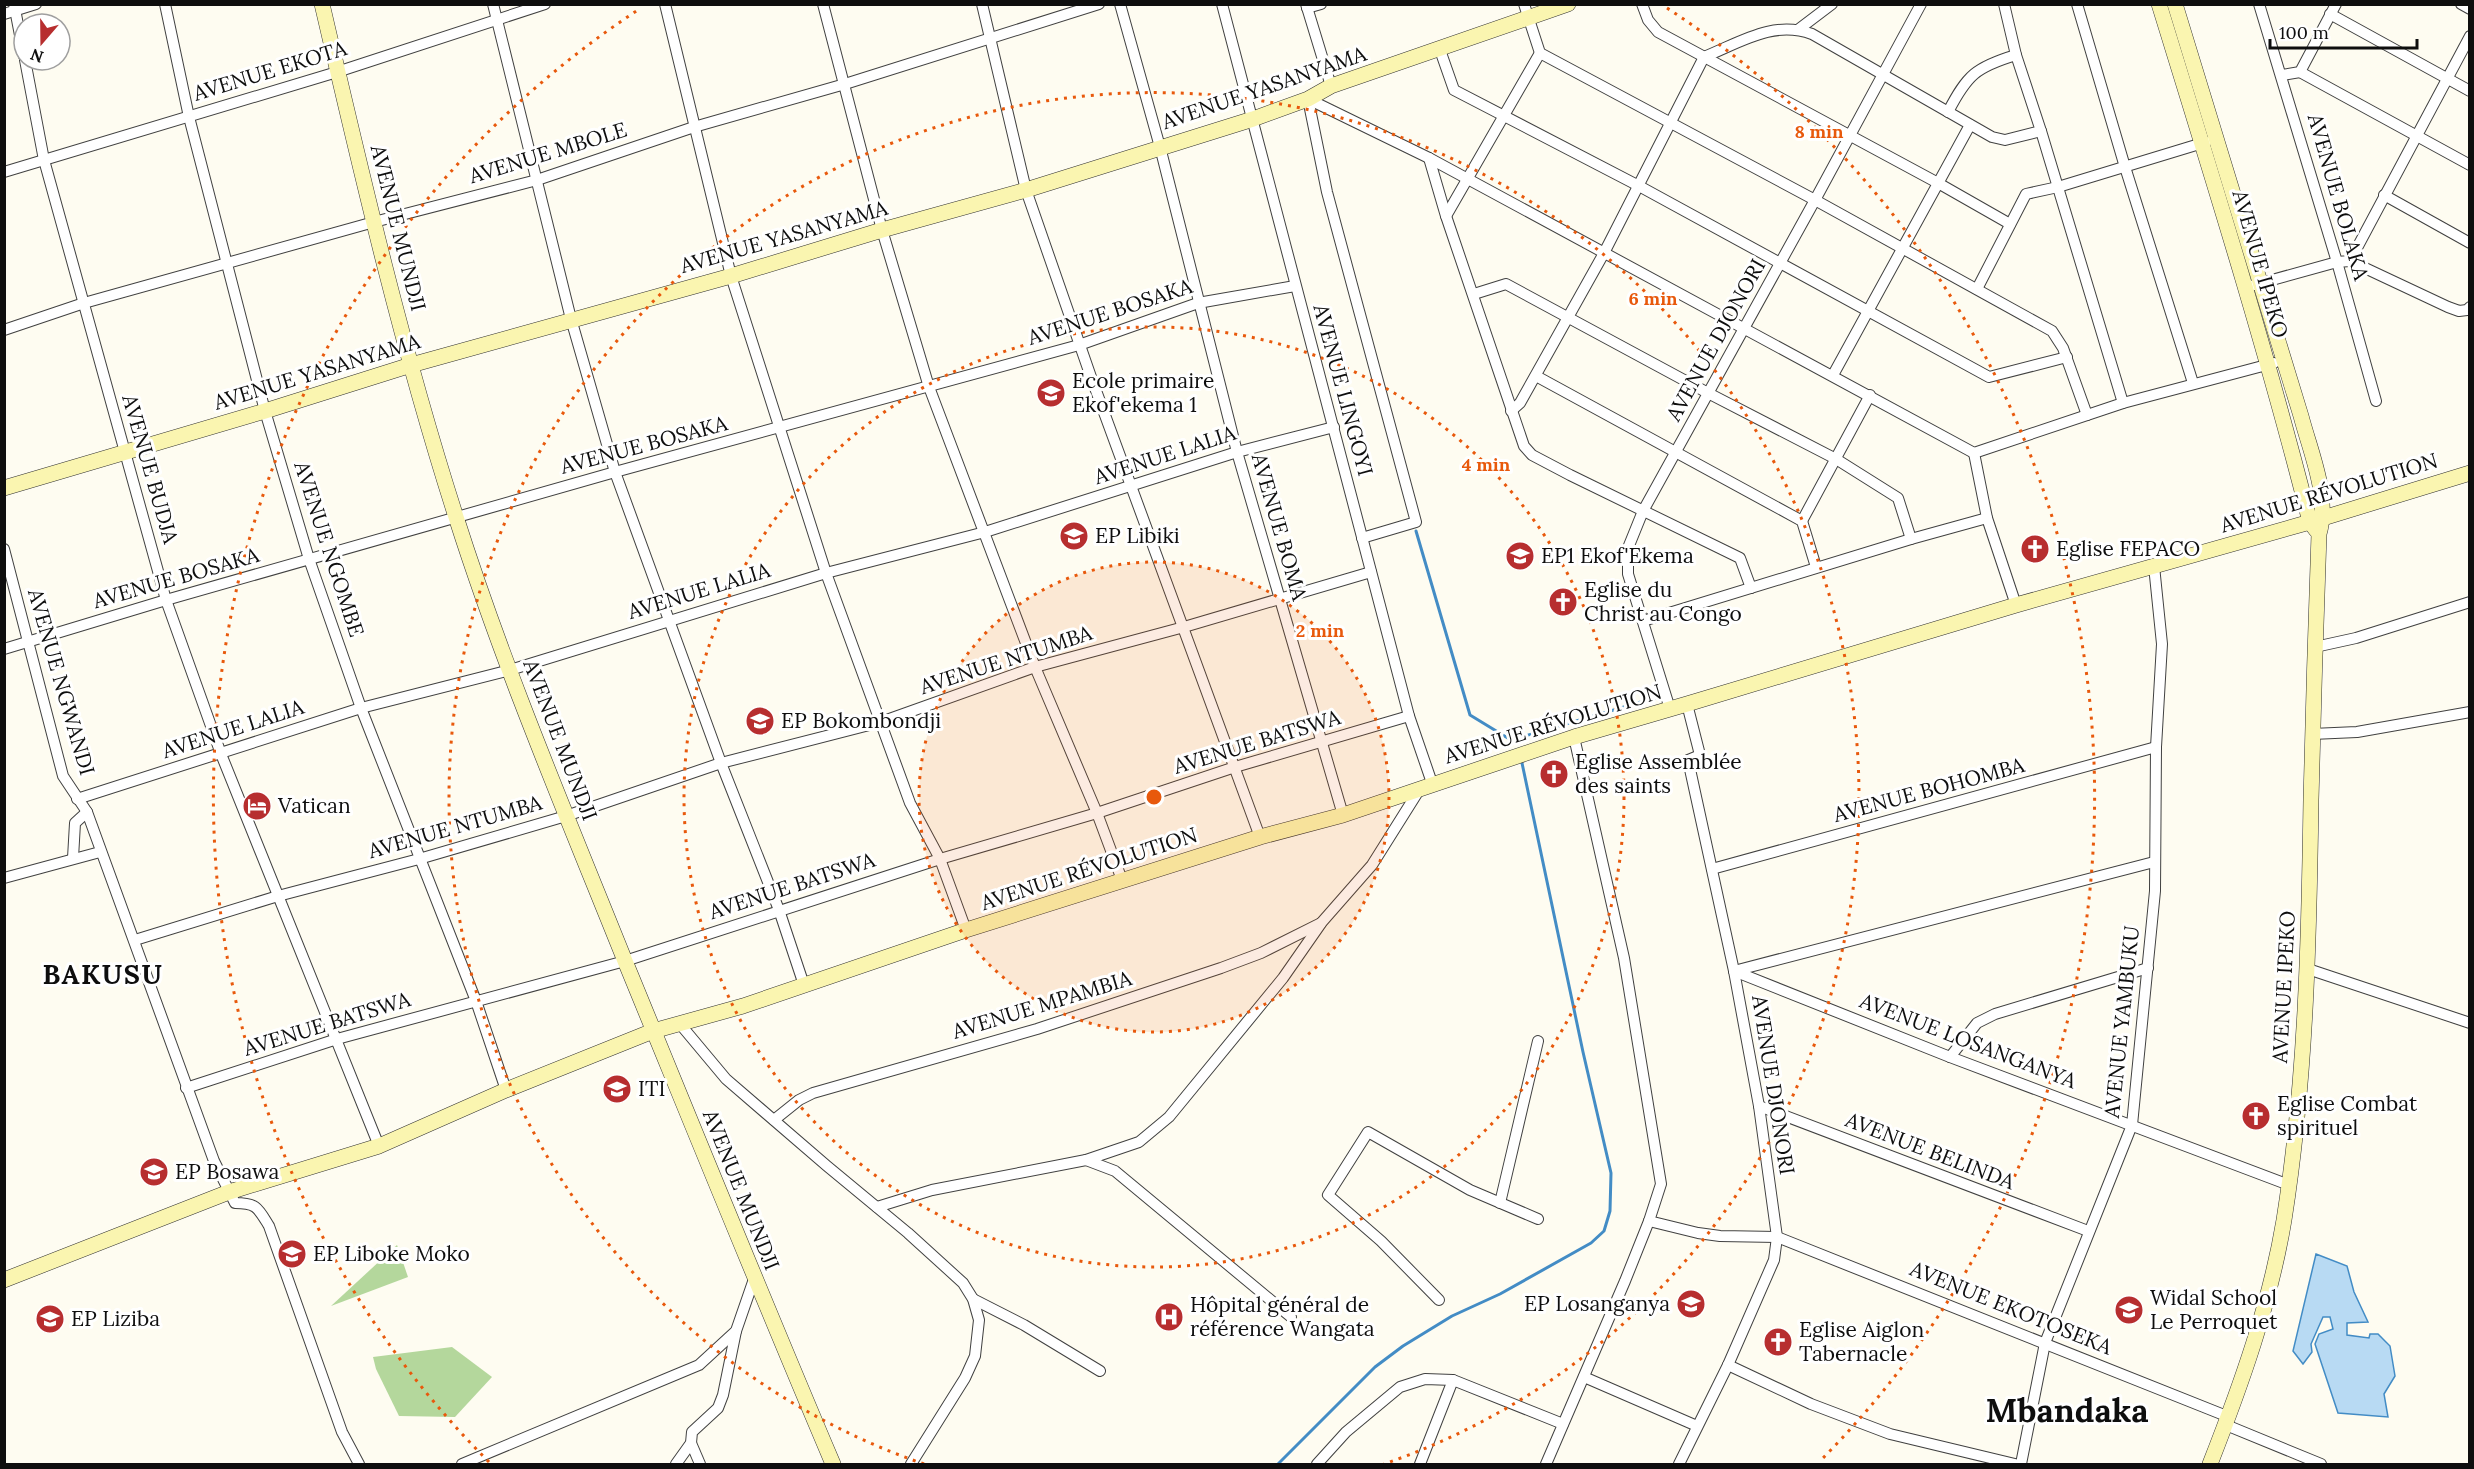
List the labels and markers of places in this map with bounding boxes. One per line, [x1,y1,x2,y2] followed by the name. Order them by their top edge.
[1072,367,1214,418] place label: Ecole primaire Ekof'ekema 1
[1035,377,1067,409] school or university icon: Ecole primaire Ekof'ekema 1
[1058,520,1090,552] school or university icon: EP Libiki
[1095,522,1180,549] place label: EP Libiki
[2019,533,2051,565] church icon: Eglise FEPACO
[2056,535,2200,562] place label: Eglise FEPACO
[1504,540,1536,572] school or university icon: EP1 Ekof'Ekema
[1541,542,1694,569] place label: EP1 Ekof'Ekema
[1584,576,1742,627] place label: Eglise du Christ au Congo
[1547,586,1579,618] church icon: Eglise du Christ au Congo
[744,705,776,737] school or university icon: EP Bokombondji
[781,707,941,734] place label: EP Bokombondji
[1575,748,1742,799] place label: Eglise Assemblée des saints
[1538,758,1570,790] church icon: Eglise Assemblée des saints
[1144,787,1164,807] centre of rings
[241,790,273,822] hotel icon: Vatican
[277,792,351,819] place label: Vatican
[601,1073,633,1105] school or university icon: ITI
[638,1075,666,1102] place label: ITI
[2277,1090,2418,1141] place label: Eglise Combat spirituel
[2240,1100,2272,1132] church icon: Eglise Combat spirituel
[138,1156,170,1188] school or university icon: EP Bosawa
[175,1158,280,1185] place label: EP Bosawa
[276,1238,308,1270] school or university icon: EP Liboke Moko
[313,1240,470,1267] place label: EP Liboke Moko
[2150,1284,2278,1335] place label: Widal School Le Perroquet
[1675,1288,1707,1320] school or university icon: EP Losanganya
[1524,1290,1670,1317] place label: EP Losanganya
[1190,1291,1375,1342] place label: Hôpital général de référence Wangata
[2113,1294,2145,1326] school or university icon: Widal School Le Perroquet
[1153,1301,1185,1333] hospital icon: Hôpital général de référence Wangata
[34,1303,66,1335] school or university icon: EP Liziba
[71,1305,160,1332] place label: EP Liziba
[1799,1316,1924,1367] place label: Eglise Aiglon Tabernacle
[1762,1326,1794,1358] church icon: Eglise Aiglon Tabernacle

